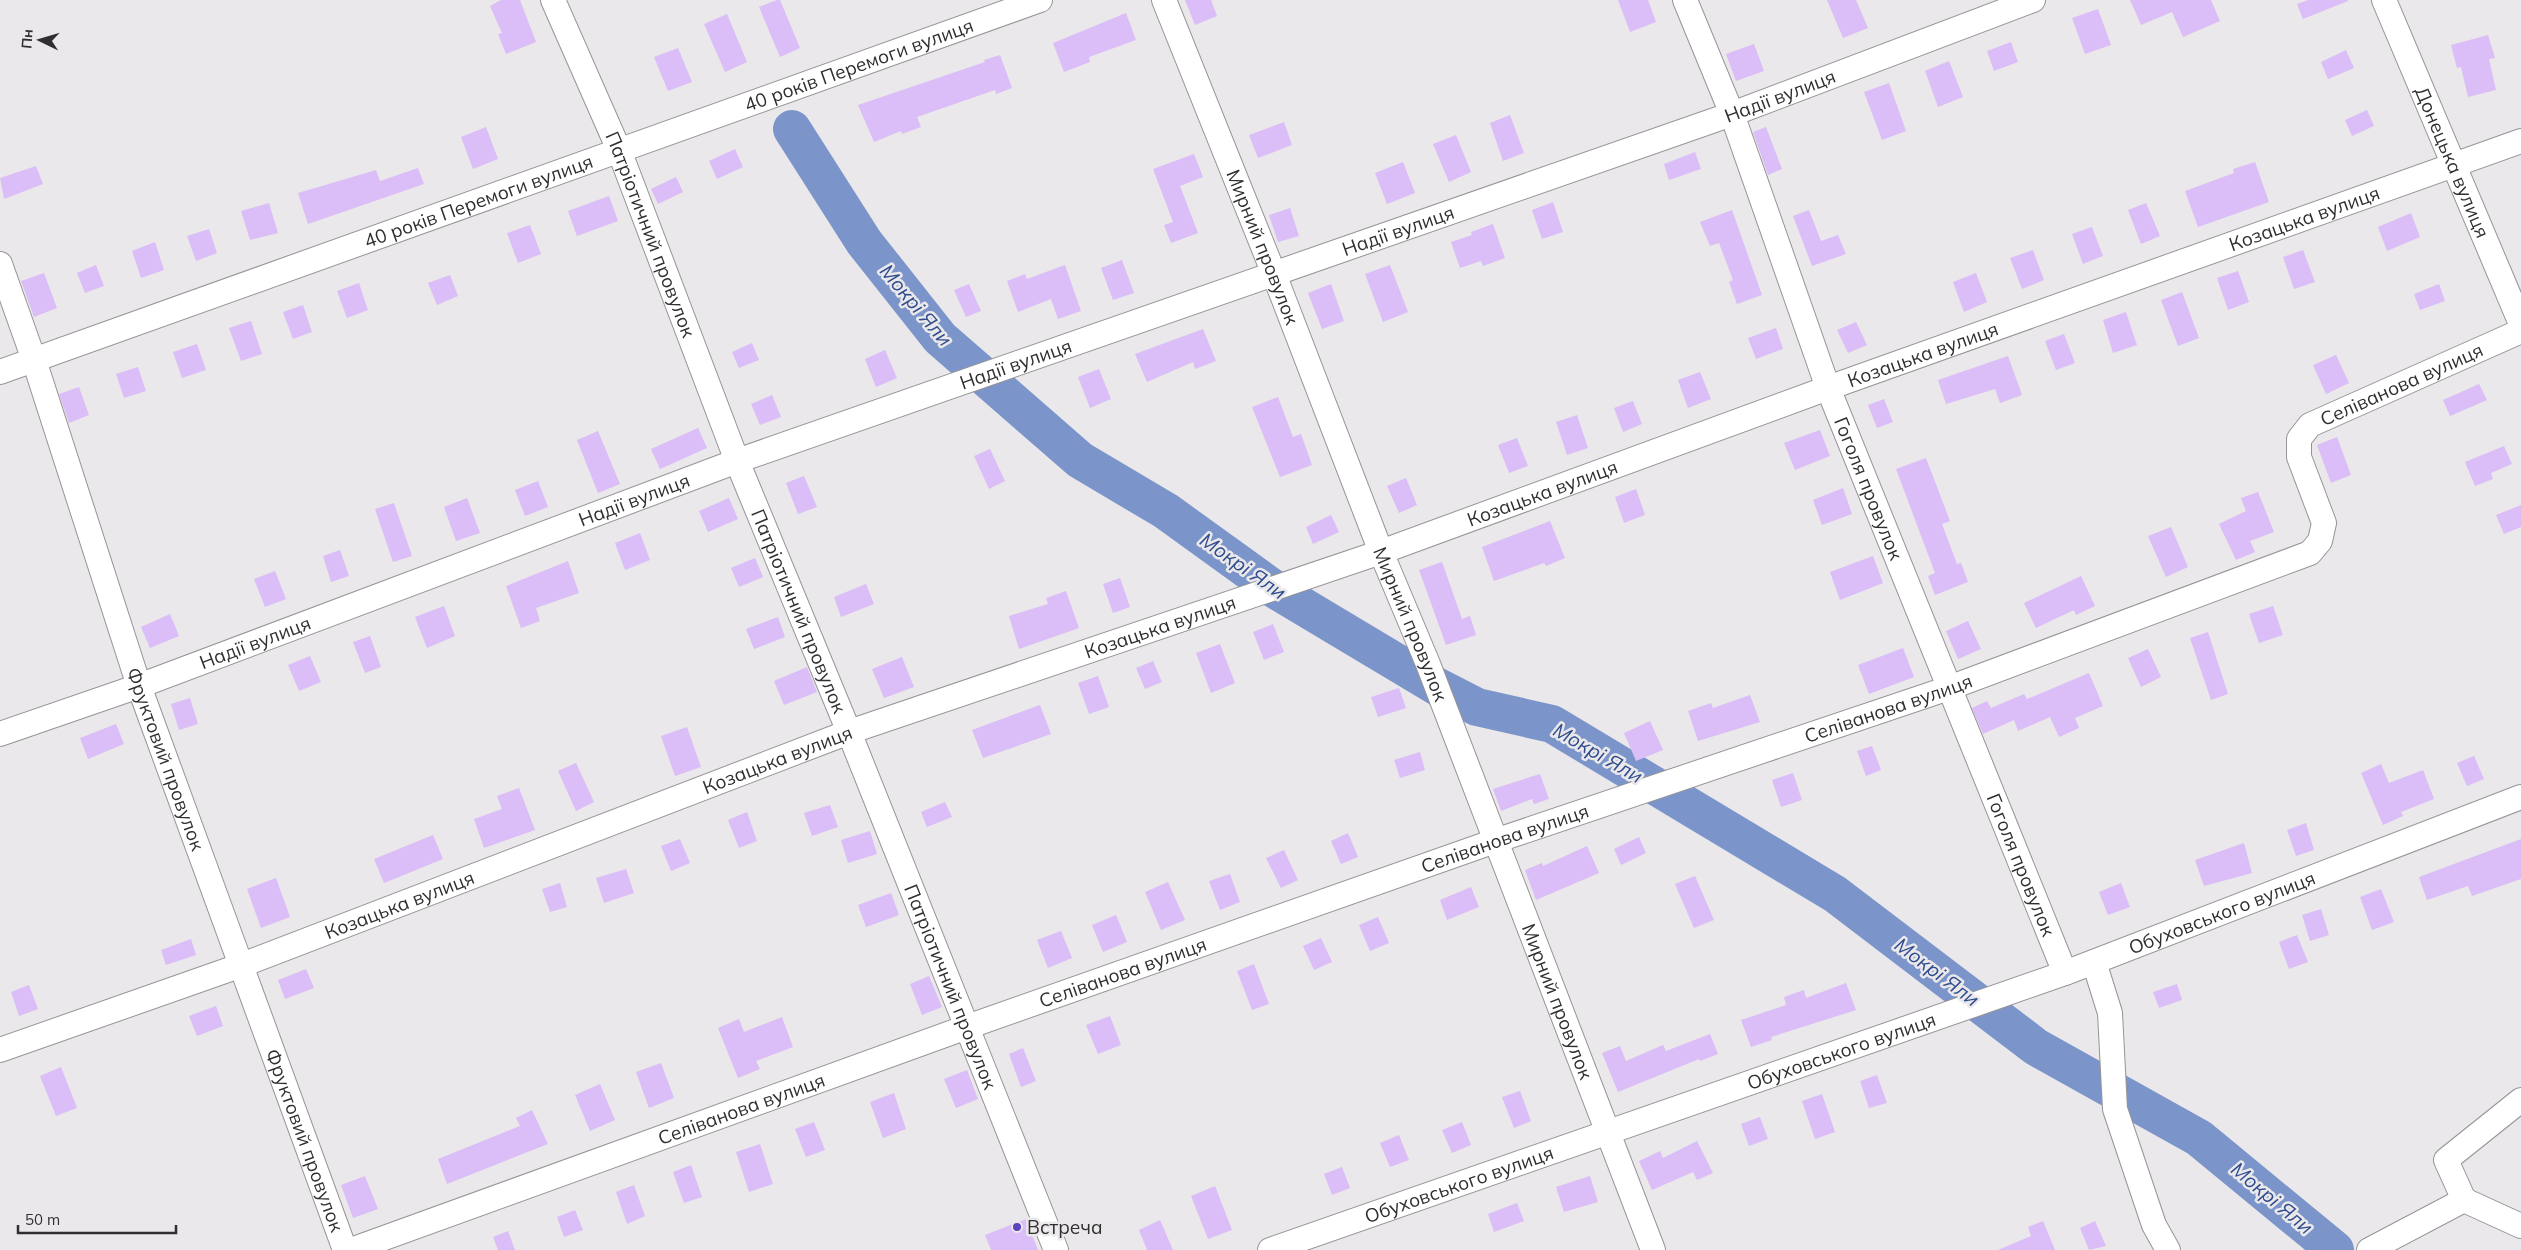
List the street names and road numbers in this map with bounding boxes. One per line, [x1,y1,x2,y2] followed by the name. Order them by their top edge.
[741,13,977,117] street label: 40 років Перемоги вулиця
[1721,64,1839,128] street label: Надії вулиця
[2410,83,2495,241] street label: Донецька вулиця
[600,128,701,341] street label: Патріотичний провулок
[361,149,596,253] street label: 40 років Перемоги вулиця
[1221,166,1305,329] street label: Мирний провулок
[2226,180,2383,256] street label: Козацька вулиця
[1339,200,1457,261] street label: Надії вулиця
[1844,316,2001,392] street label: Козацька вулиця
[956,333,1075,394] street label: Надії вулиця
[2316,338,2487,431] street label: Селіванова вулиця
[1829,414,1909,564] street label: Гоголя провулок
[1464,454,1621,531] street label: Козацька вулиця
[575,468,693,532] street label: Надії вулиця
[746,506,852,717] street label: Патріотичний провулок
[1368,543,1453,705] street label: Мирний провулок
[1081,590,1239,664] street label: Козацька вулиця
[196,611,314,674] street label: Надії вулиця
[122,664,210,854] street label: Фруктовий провулок
[1801,668,1976,748] street label: Селіванова вулиця
[699,720,856,799] street label: Козацька вулиця
[1981,790,2061,940] street label: Гоголя провулок
[1418,798,1592,878] street label: Селіванова вулиця
[321,865,478,944] street label: Козацька вулиця
[2125,866,2319,959] street label: Обуховського вулиця
[899,881,1003,1093] street label: Патріотичний провулок
[1517,920,1599,1083] street label: Мирний провулок
[1036,932,1209,1013] street label: Селіванова вулиця
[1744,1007,1939,1095] street label: Обуховського вулиця
[261,1046,350,1236] street label: Фруктовий провулок
[654,1068,828,1150] street label: Селіванова вулиця
[1361,1140,1556,1228] street label: Обуховського вулиця

